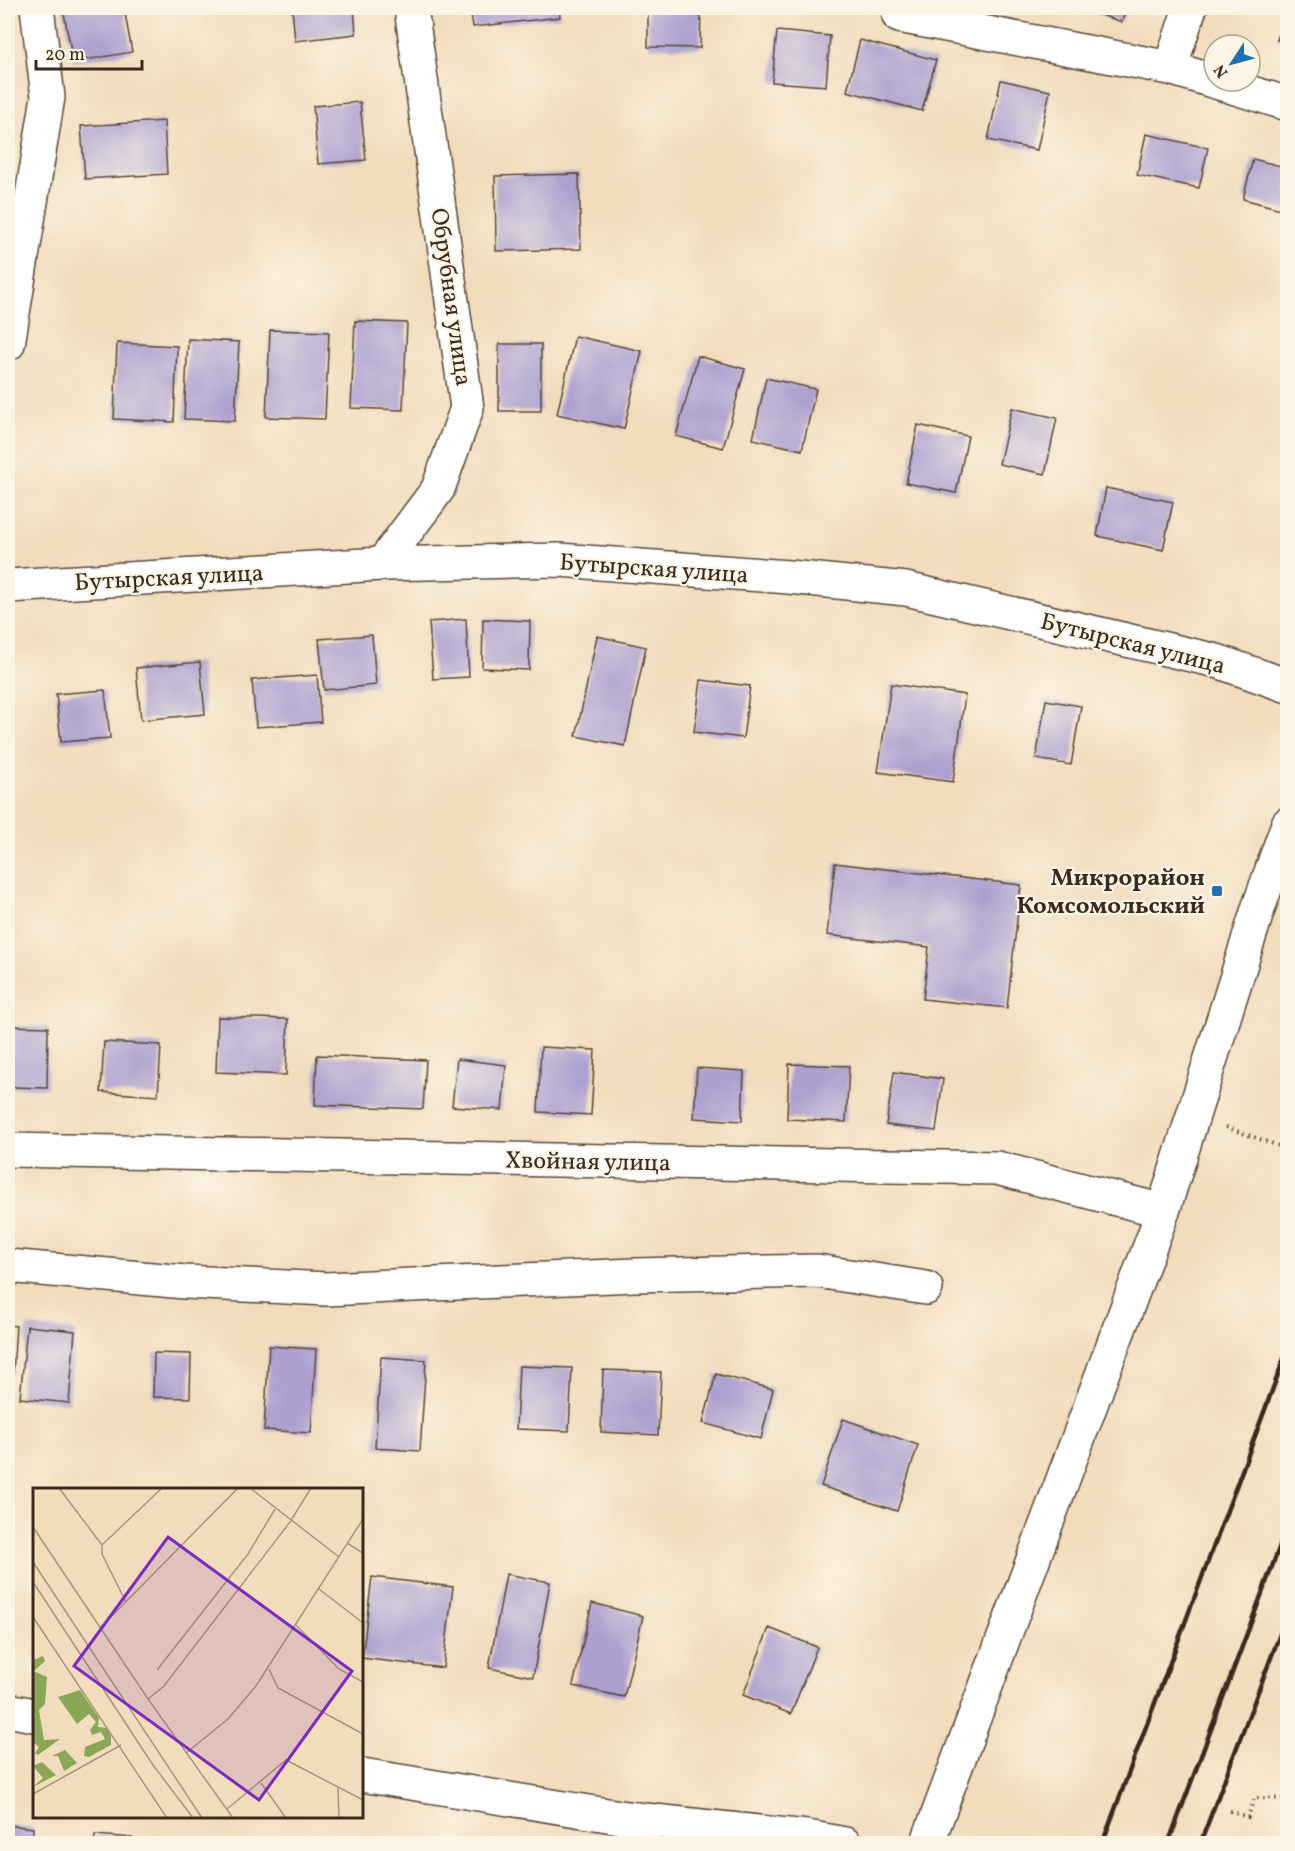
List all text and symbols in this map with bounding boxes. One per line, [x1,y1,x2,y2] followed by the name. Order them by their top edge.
[36,33,142,71] scale bar
[1202,33,1262,93] north arrow
[45,43,85,68] text: 20 m
[1209,59,1234,82] text: N
[421,206,479,388] street label: Обрубная улица
[558,546,750,594] street label: Бутырская улица
[74,557,265,601] street label: Бутырская улица
[1036,606,1229,684] street label: Бутырская улица
[1016,862,1205,924] place label: Микрорайон Комсомольский
[1210,884,1224,898] marker: Микрорайон Комсомольский
[505,1145,671,1181] street label: Хвойная улица
[33,1488,363,1818] inset map

